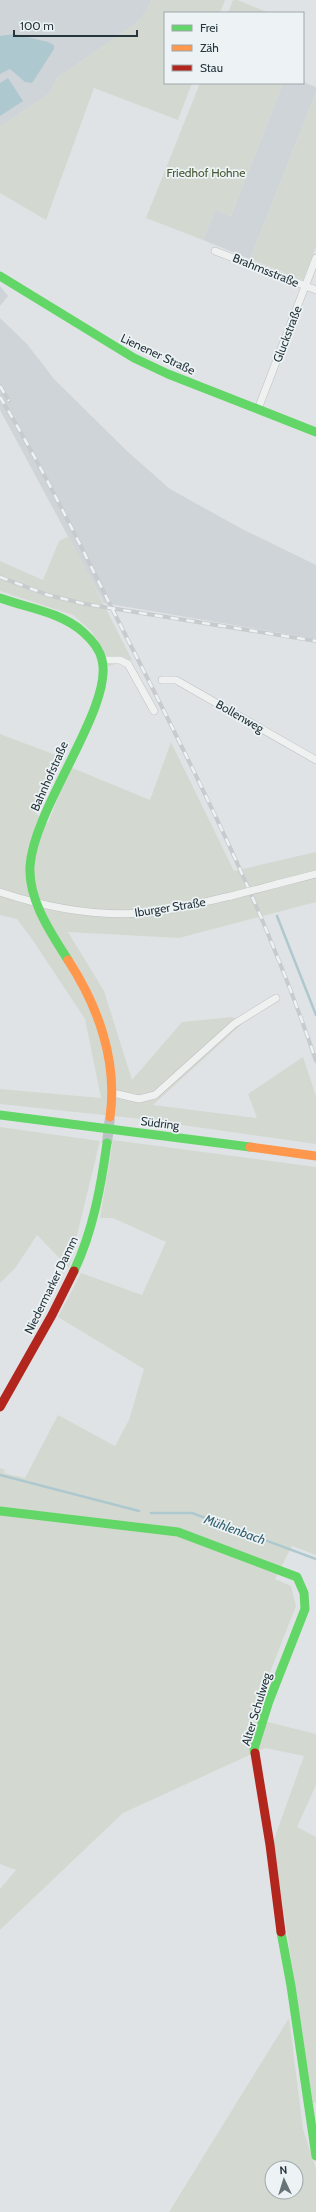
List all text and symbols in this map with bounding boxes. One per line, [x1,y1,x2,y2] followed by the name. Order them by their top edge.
[14,12,137,38] scale bar
[164,12,304,84] legend
[20,18,54,33] text: 100 m
[200,20,218,35] text: Frei
[200,40,219,55] text: Zäh
[200,60,223,75] text: Stau
[167,165,245,180] park label: Friedhof Hohne
[231,250,301,290] street label: Brahmsstraße
[269,304,305,364] street label: Gluckstraße
[118,330,198,378] street label: Lienener Straße
[213,696,268,736] street label: Bollenweg
[27,739,71,813] street label: Bahnhofstraße
[133,894,207,920] street label: Iburger Straße
[140,1113,181,1133] street label: Südring
[21,1234,81,1336] street label: Niedermarker Damm
[201,1510,268,1547] water label: Mühlenbach
[238,1670,275,1747] street label: Alter Schulweg
[264,2160,304,2200] north arrow
[279,2163,288,2177] text: N

